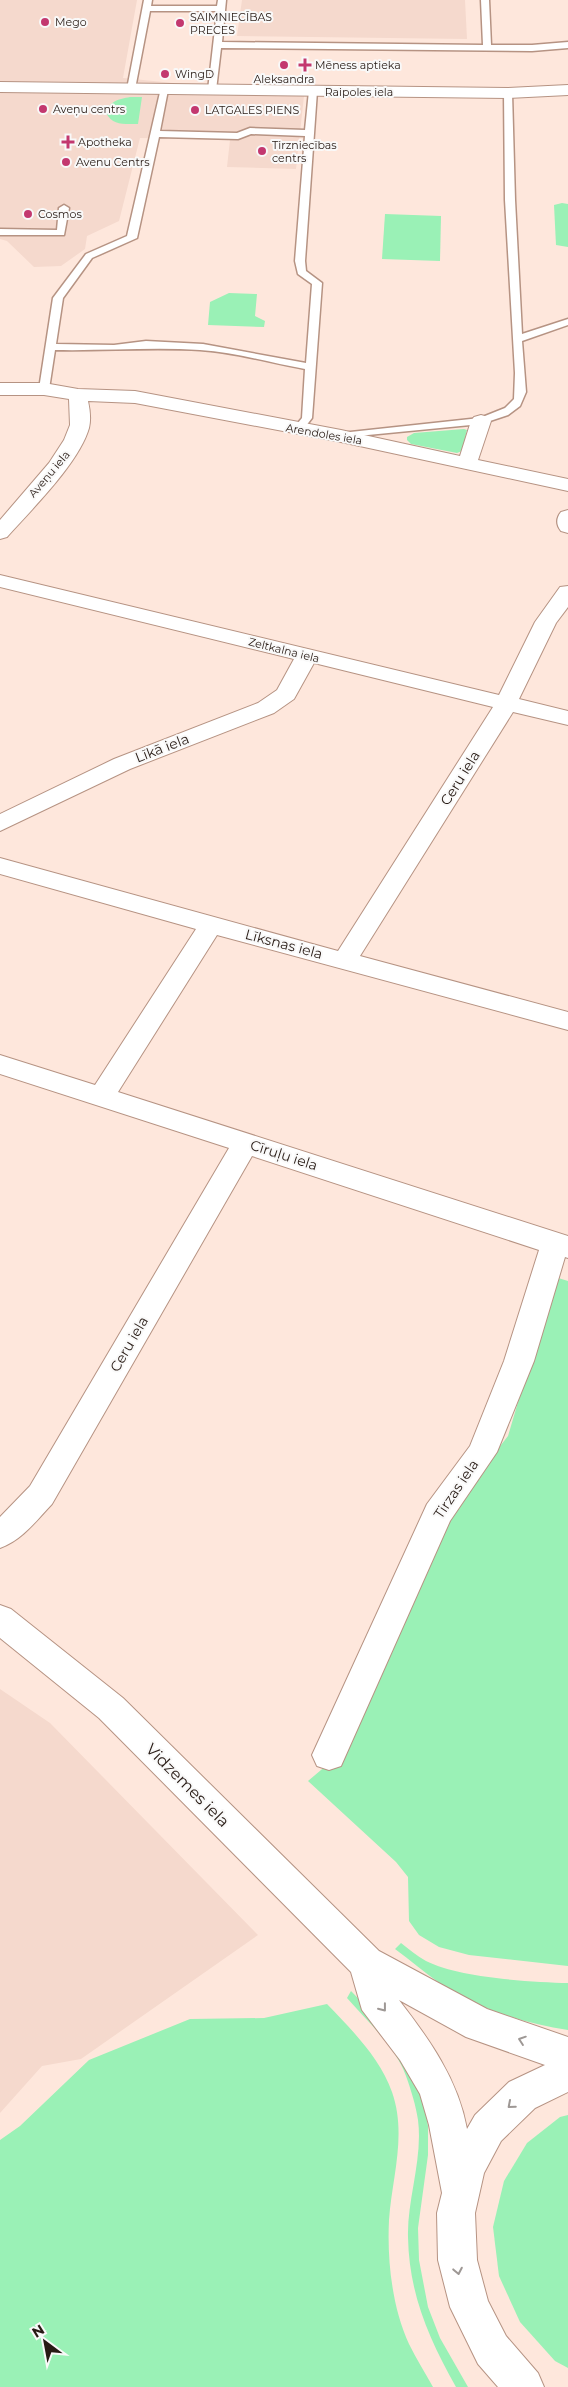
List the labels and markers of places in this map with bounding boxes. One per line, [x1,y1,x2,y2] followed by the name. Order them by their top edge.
[190,10,272,37] place label: SAIMNIECĪBAS PRECES
[55,15,87,29] place label: Mego
[39,16,51,28] marker: Mego
[174,17,186,29] marker: SAIMNIECĪBAS PRECES
[315,58,401,72] place label: Mēness aptieka
[278,59,290,71] marker: Aleksandra
[299,59,311,71] marker: Mēness aptieka
[175,67,214,81] place label: WingD
[159,68,171,80] marker: WingD
[253,72,315,86] place label: Aleksandra
[53,102,126,116] place label: Aveņu centrs
[37,103,49,115] marker: Aveņu centrs
[205,103,299,117] place label: LATGALES PIENS
[189,104,201,116] marker: LATGALES PIENS
[78,135,132,149] place label: Apotheka
[62,136,74,148] marker: Apotheka
[272,138,337,165] place label: Tirzniecības centrs
[256,145,268,157] marker: Tirzniecības centrs
[76,155,150,169] place label: Avenu Centrs
[60,156,72,168] marker: Avenu Centrs
[38,207,82,221] place label: Cosmos
[22,208,34,220] marker: Cosmos

